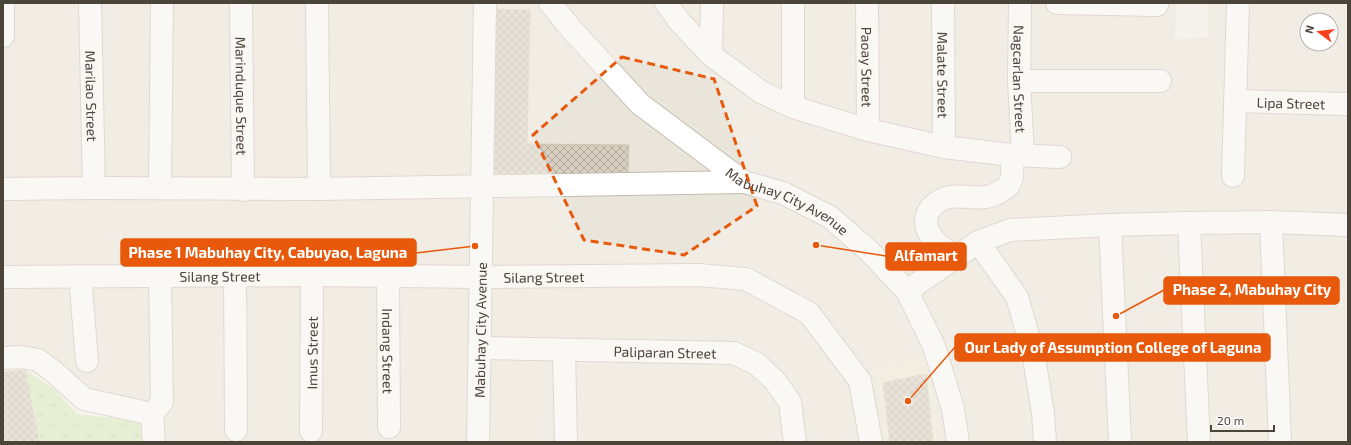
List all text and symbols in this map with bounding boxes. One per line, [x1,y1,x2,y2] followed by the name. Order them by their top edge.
[1299,12,1339,52] north arrow
[1302,24,1316,35] text: N
[1010,25,1030,133] street label: Nagcarlan Street
[859,27,876,107] street label: Paoay Street
[935,32,952,118] street label: Malate Street
[233,36,251,155] street label: Marinduque Street
[83,50,101,142] street label: Marilao Street
[1256,93,1325,112] street label: Lipa Street
[723,163,852,238] street label: Mabuhay City Avenue
[121,239,416,266] callout: Phase 1 Mabuhay City, Cabuyao, Laguna
[129,243,407,262] text: Phase 1 Mabuhay City, Cabuyao, Laguna
[886,243,966,270] callout: Alfamart
[894,246,958,264] text: Alfamart
[470,262,489,398] street label: Mabuhay City Avenue
[179,267,261,284] street label: Silang Street
[503,268,585,285] street label: Silang Street
[1164,277,1339,304] callout: Phase 2, Mabuhay City
[1173,280,1332,299] text: Phase 2, Mabuhay City
[380,308,397,394] street label: Indang Street
[303,316,320,390] street label: Imus Street
[955,334,1270,361] callout: Our Lady of Assumption College of Laguna
[964,338,1262,357] text: Our Lady of Assumption College of Laguna
[613,342,717,361] street label: Paliparan Street
[1211,407,1274,433] scale bar
[1217,413,1244,427] text: 20 m

